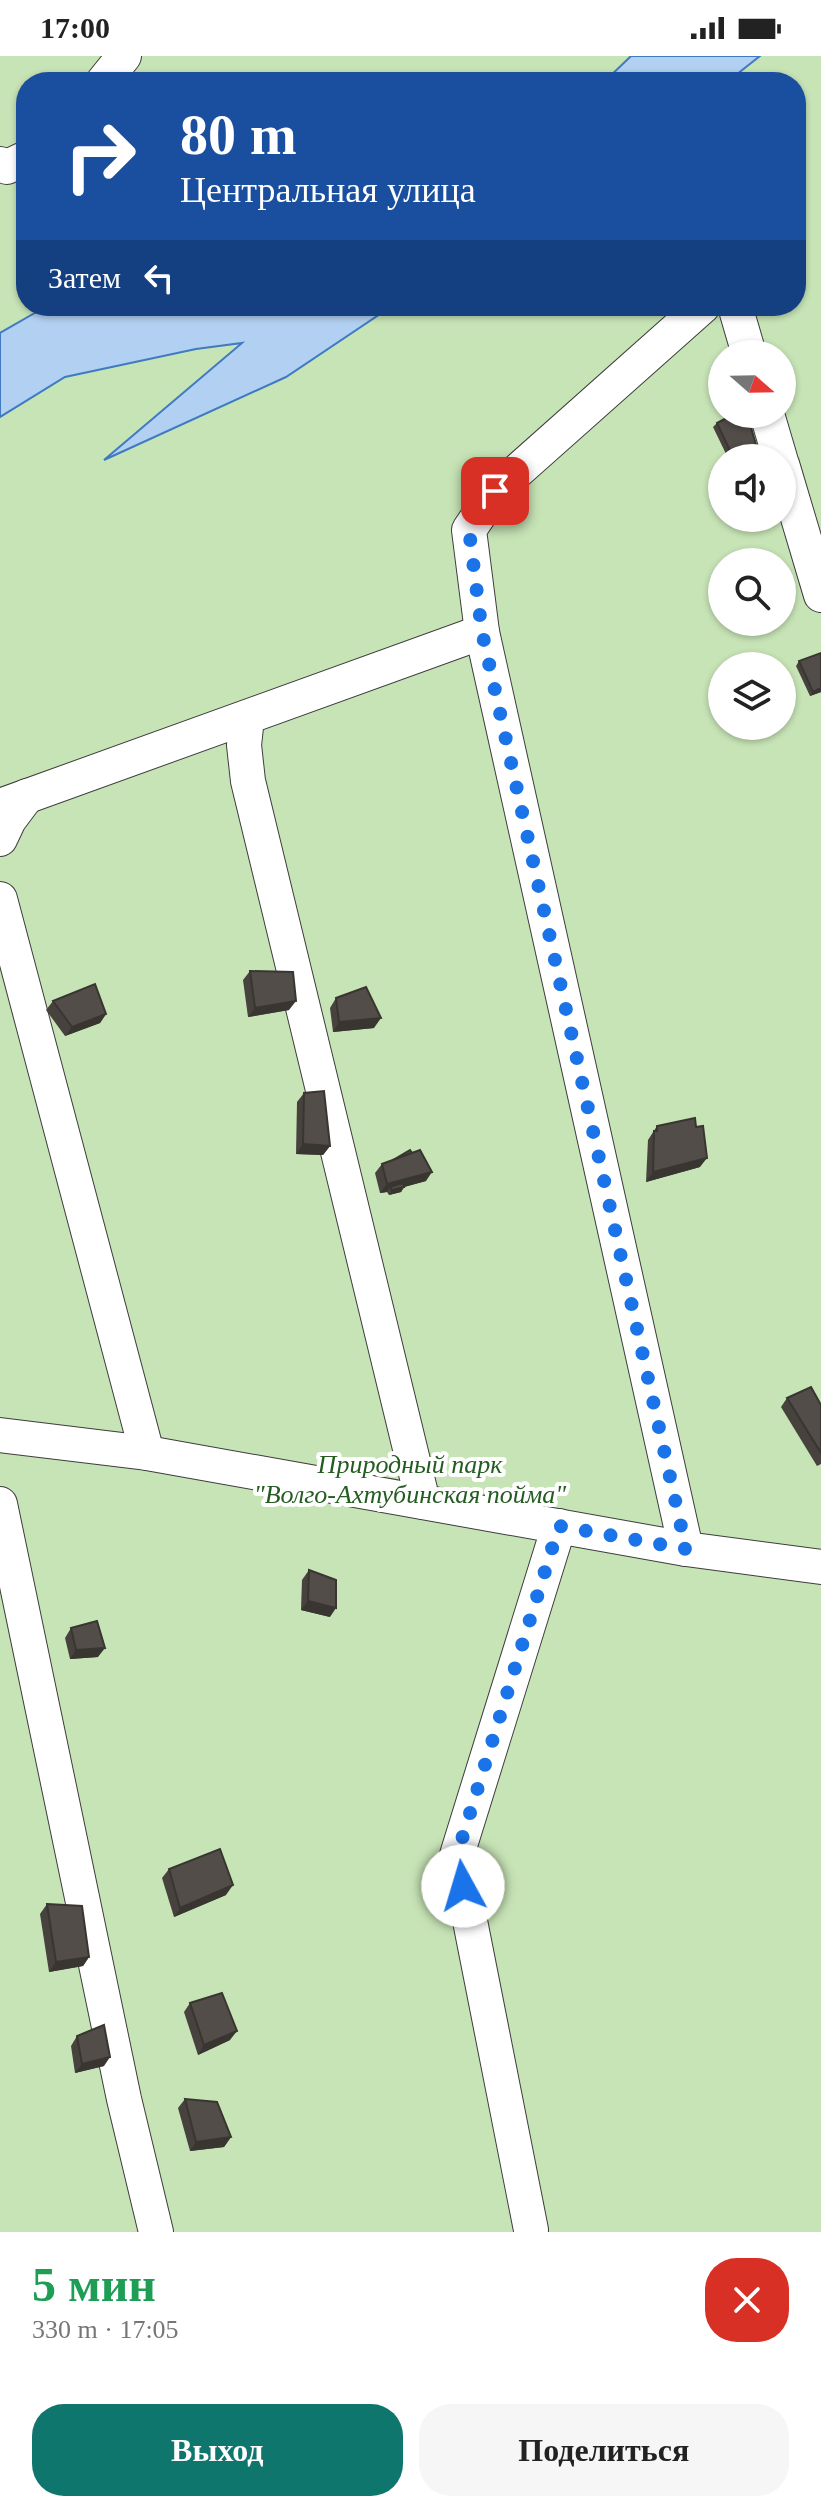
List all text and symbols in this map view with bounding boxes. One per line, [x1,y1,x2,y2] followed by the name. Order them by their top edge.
[40,11,110,44] text: 17:00
[48,104,152,208] icon: right
[180,104,297,166] text: 80 m
[180,170,476,210] text: Центральная улица
[137,256,181,300] icon: left
[48,261,121,294] text: Затем
[708,340,796,428] north arrow
[708,340,796,740] map controls
[708,444,796,532] button: sound
[461,457,529,525] pin
[473,469,517,513] icon: arrive
[708,548,796,636] button: search
[708,652,796,740] button: layers
[254,1450,566,1509] park label: Природный парк "Волго-Ахтубинская пойма"
[421,1844,505,1928] position arrow
[32,2258,156,2311] text: 5 мин
[705,2258,789,2342] button: close
[32,2315,179,2344] text: 330 m · 17:05
[32,2404,403,2496] button: Выход
[419,2404,789,2496] button: Поделиться

